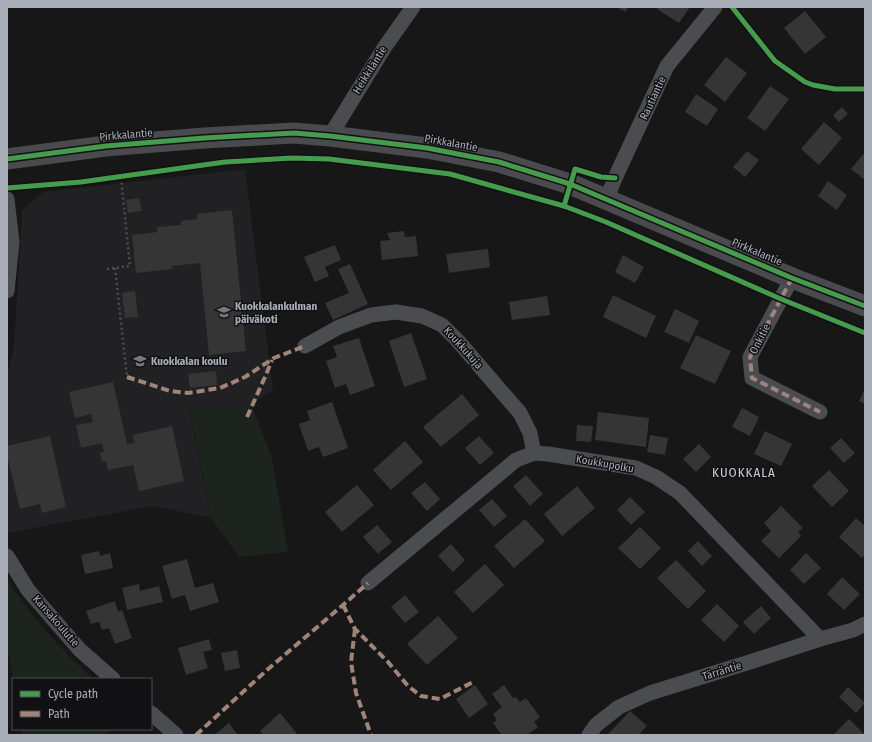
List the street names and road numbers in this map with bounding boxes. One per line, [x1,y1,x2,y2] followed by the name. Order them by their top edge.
[350,44,390,96] street label: Heikkiläntie
[637,74,669,122] street label: Rautiantie
[99,126,153,144] street label: Pirkkalantie
[423,132,479,154] street label: Pirkkalantie
[730,236,784,268] street label: Pirkkalantie
[747,322,773,356] street label: Onkitie
[441,324,485,372] street label: Koukkukuja
[575,453,635,475] street label: Koukkupolku
[30,593,82,649] street label: Kansakoulutie
[701,659,743,683] street label: Tärräntie

